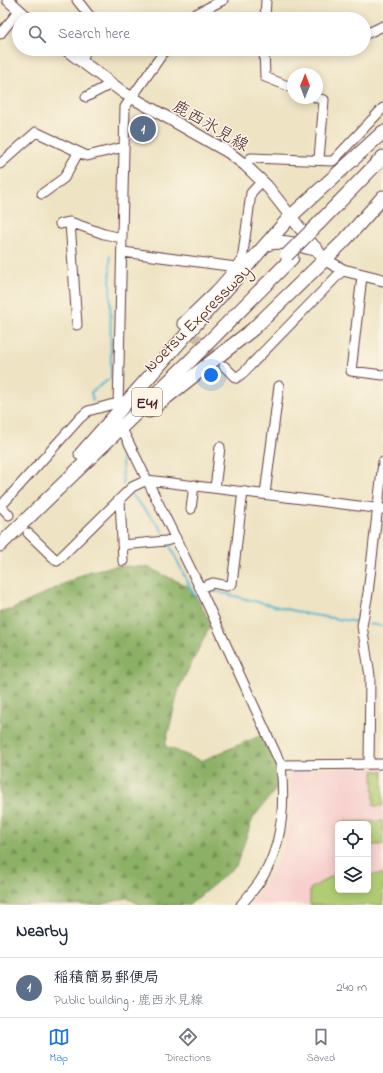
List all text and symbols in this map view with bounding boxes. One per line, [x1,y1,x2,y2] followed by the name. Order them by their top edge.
[12,12,371,56] search box
[26,23,48,45] icon: search
[58,23,130,45] text: Search here
[287,68,323,104] north arrow
[167,94,253,158] street label: 鹿西氷見線
[130,114,156,144] pin: 1
[139,260,258,379] street label: Noetsu Expressway
[201,365,221,385] your location
[132,388,162,416] road number: E41
[335,821,371,893] map controls
[335,821,371,857] button: locate
[335,857,371,893] button: layers
[16,919,68,944] text: Nearby
[54,967,159,989] text: 稲積簡易郵便局
[27,978,31,997] text: 1
[336,978,367,997] text: 240 m
[54,991,203,1010] text: Public building · 鹿西氷見線
[48,1026,70,1066] tab: Map
[165,1026,211,1066] tab: Directions
[307,1026,335,1066] tab: Saved

